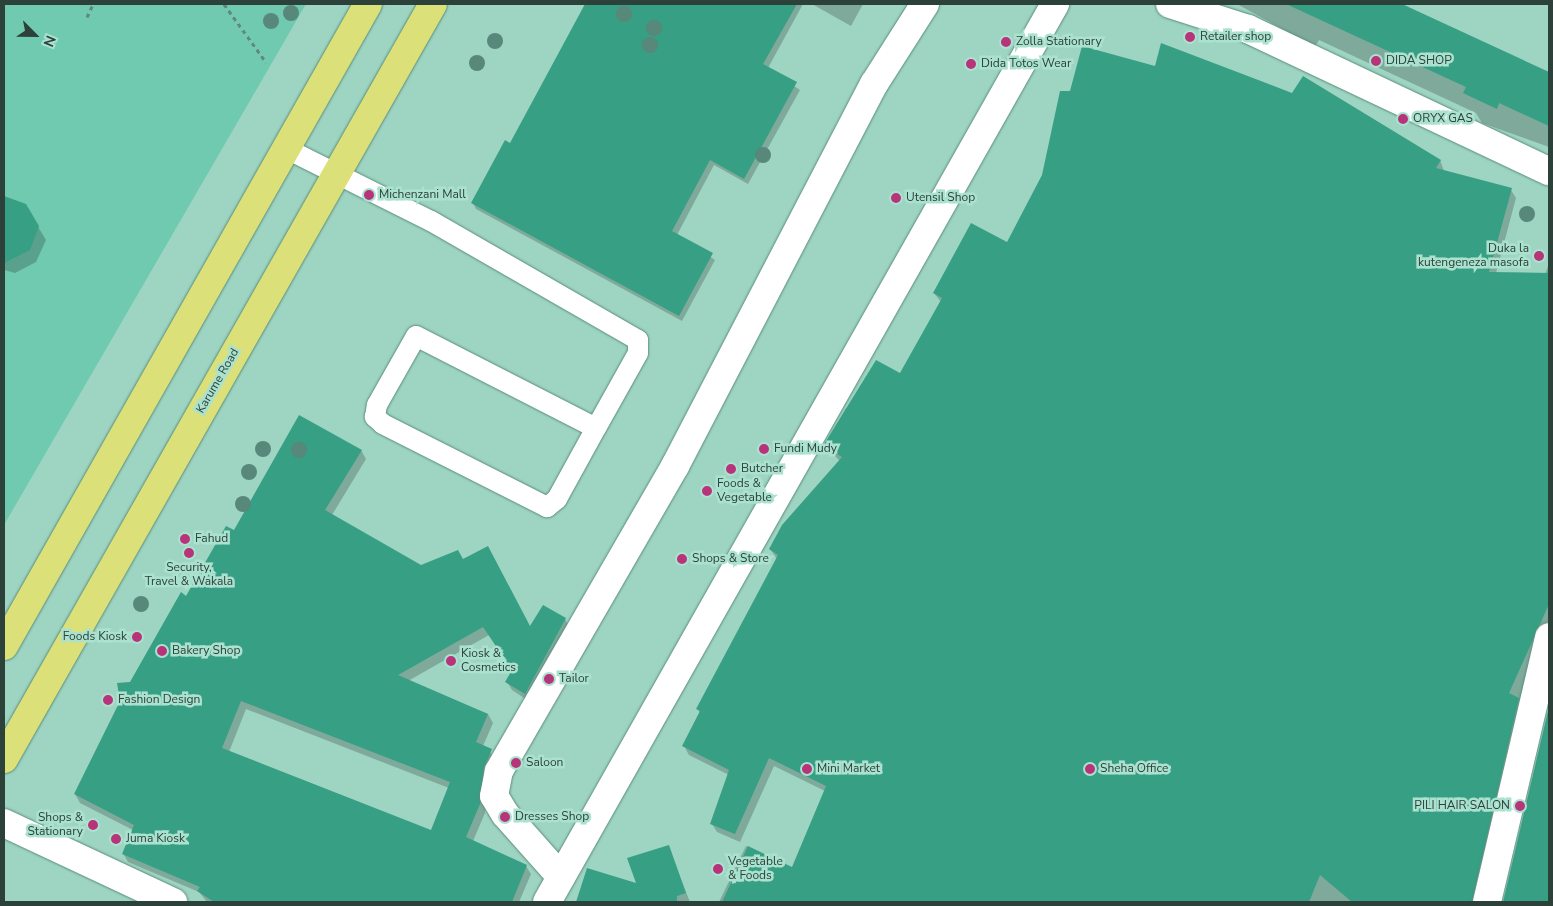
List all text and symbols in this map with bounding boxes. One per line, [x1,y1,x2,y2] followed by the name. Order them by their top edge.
[10,10,60,60] north arrow
[1200,30,1271,44] place label: Retailer shop
[1184,31,1196,43] marker: Retailer shop
[38,33,60,50] text: N
[1016,35,1102,49] place label: Zolla Stationary
[1000,36,1012,48] marker: Zolla Stationary
[1386,54,1452,68] place label: DIDA SHOP
[1370,55,1382,67] marker: DIDA SHOP
[981,57,1071,71] place label: Dida Totos Wear
[965,58,977,70] marker: Dida Totos Wear
[1413,112,1473,126] place label: ORYX GAS
[1397,113,1409,125] marker: ORYX GAS
[379,188,466,202] place label: Michenzani Mall
[363,189,375,201] marker: Michenzani Mall
[906,191,975,205] place label: Utensil Shop
[890,192,902,204] marker: Utensil Shop
[1418,242,1529,270] place label: Duka la kutengeneza masofa
[1533,250,1545,262] marker: Duka la kutengeneza masofa
[194,346,242,416] street label: Karume Road
[774,442,837,456] place label: Fundi Mudy
[758,443,770,455] marker: Fundi Mudy
[741,462,783,476] place label: Butcher
[725,463,737,475] marker: Butcher
[717,477,772,505] place label: Foods & Vegetable
[701,485,713,497] marker: Foods & Vegetable
[195,532,228,546] place label: Fahud
[179,533,191,545] marker: Fahud
[183,547,195,559] marker: Security, Travel & Wakala
[692,552,769,566] place label: Shops & Store
[676,553,688,565] marker: Shops & Store
[145,561,233,589] place label: Security, Travel & Wakala
[63,630,127,644] place label: Foods Kiosk
[131,631,143,643] marker: Foods Kiosk
[172,644,240,658] place label: Bakery Shop
[156,645,168,657] marker: Bakery Shop
[461,647,516,675] place label: Kiosk & Cosmetics
[445,655,457,667] marker: Kiosk & Cosmetics
[559,672,589,686] place label: Tailor
[543,673,555,685] marker: Tailor
[118,693,200,707] place label: Fashion Design
[102,694,114,706] marker: Fashion Design
[526,756,563,770] place label: Saloon
[510,757,522,769] marker: Saloon
[817,762,880,776] place label: Mini Market
[1100,762,1168,776] place label: Sheha Office
[801,763,813,775] marker: Mini Market
[1084,763,1096,775] marker: Sheha Office
[1414,799,1510,813] place label: PILI HAIR SALON
[1514,800,1526,812] marker: PILI HAIR SALON
[515,810,589,824] place label: Dresses Shop
[27,811,83,839] place label: Shops & Stationary
[499,811,511,823] marker: Dresses Shop
[87,819,99,831] marker: Shops & Stationary
[126,832,185,846] place label: Juma Kiosk
[110,833,122,845] marker: Juma Kiosk
[728,855,783,883] place label: Vegetable & Foods
[712,863,724,875] marker: Vegetable & Foods

